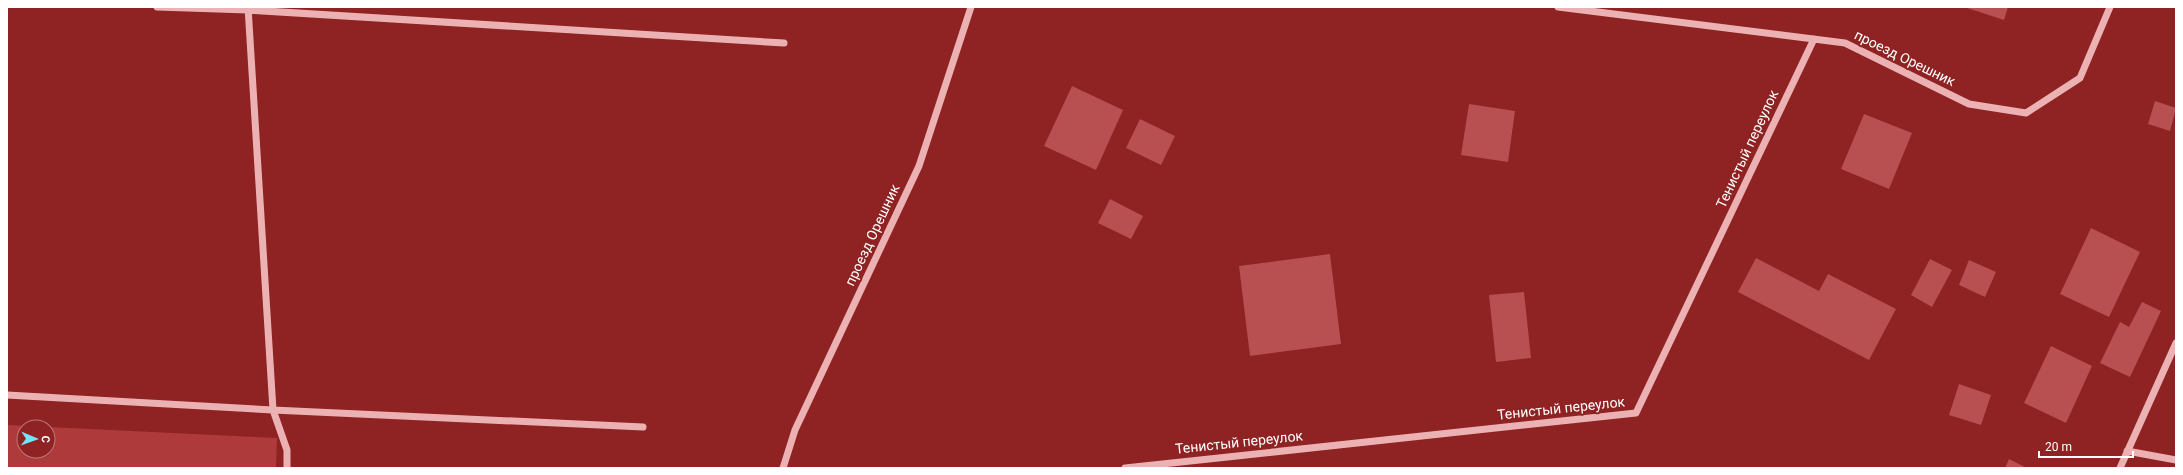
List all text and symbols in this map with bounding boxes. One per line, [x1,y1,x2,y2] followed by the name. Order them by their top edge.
[1852,27,1958,90] street label: проезд Орешник
[1713,87,1782,211] street label: Тенистый переулок
[841,181,903,288] street label: проезд Орешник
[1496,393,1626,423] street label: Тенистый переулок
[16,419,56,459] north arrow
[1174,427,1304,457] street label: Тенистый переулок
[2039,433,2133,459] scale bar
[39,436,52,443] text: С
[2045,440,2072,454] text: 20 m

